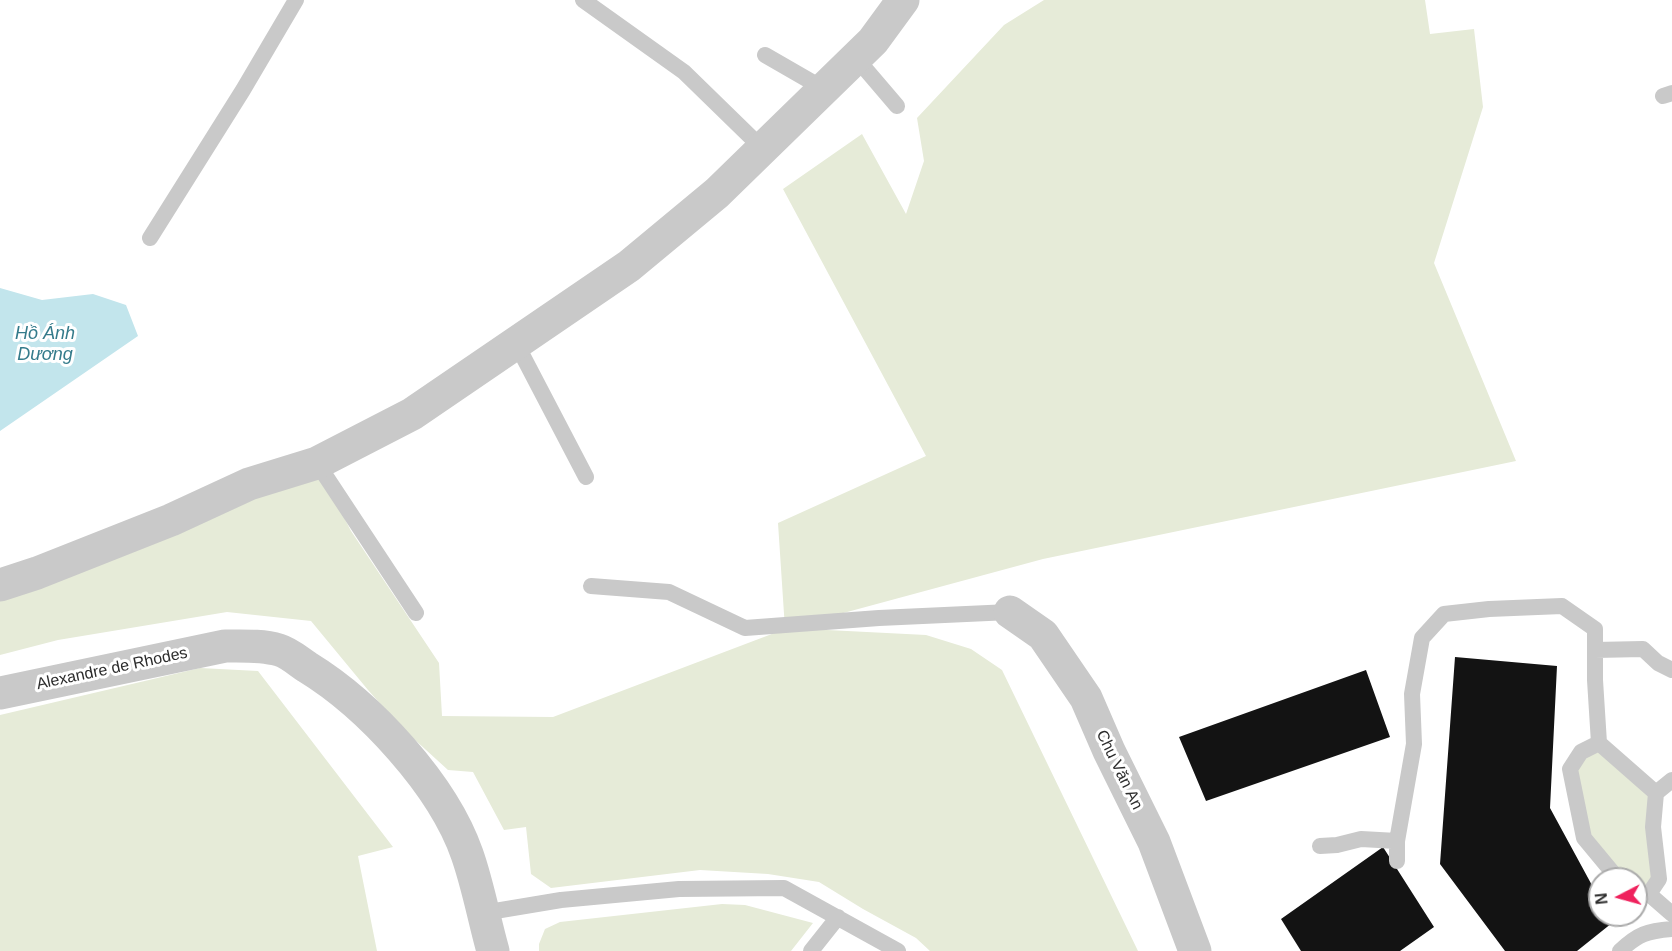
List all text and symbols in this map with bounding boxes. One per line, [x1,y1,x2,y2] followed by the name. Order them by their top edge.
[15,323,75,366] water label: Hồ Ánh Dương
[35,644,189,694] street label: Alexandre de Rhodes
[1091,727,1147,813] street label: Chu Văn An
[1588,867,1648,927] north arrow
[1593,892,1611,905] text: N

